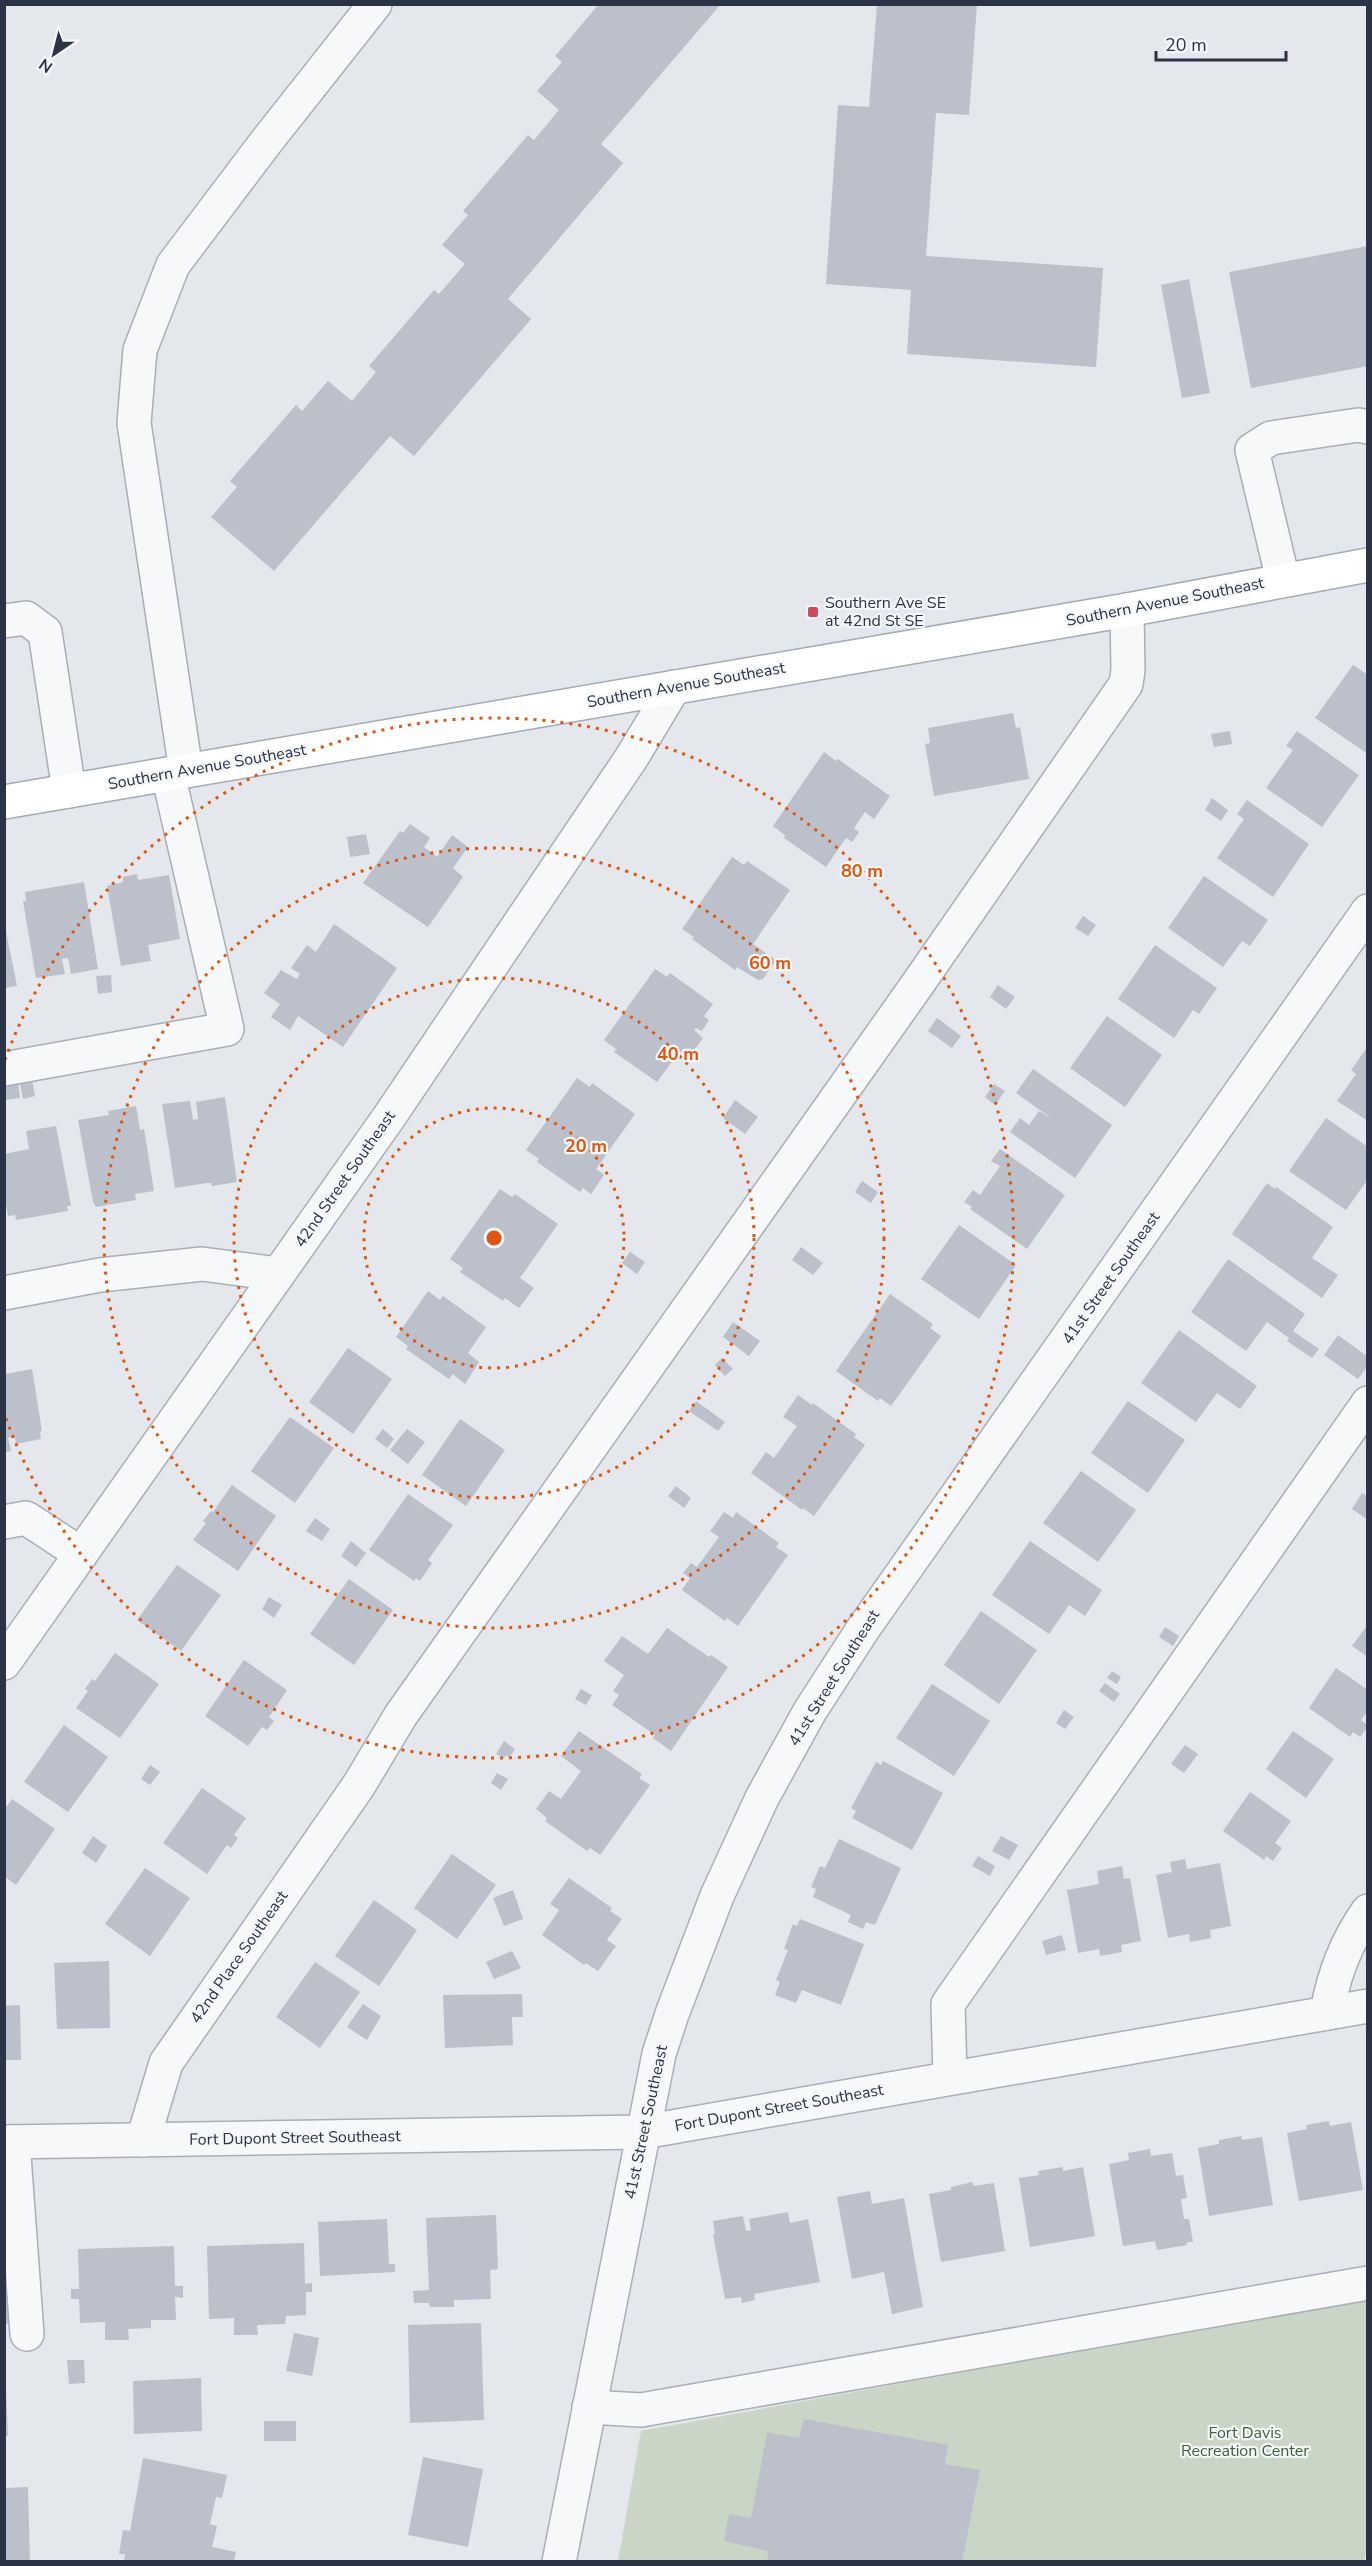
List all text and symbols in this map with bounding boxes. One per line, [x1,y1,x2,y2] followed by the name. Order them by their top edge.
[24,24,84,84] north arrow
[1156,24,1286,62] scale bar
[1165,33,1207,57] text: 20 m
[35,53,57,78] text: N
[1064,572,1266,632] street label: Southern Avenue Southeast
[825,592,946,632] place label: Southern Ave SE at 42nd St SE
[806,605,820,619] marker: Southern Ave SE at 42nd St SE
[585,657,787,713] street label: Southern Avenue Southeast
[106,739,308,795] street label: Southern Avenue Southeast
[841,859,883,883] text: 80 m
[749,951,791,975] text: 60 m
[657,1042,699,1066] text: 40 m
[289,1106,401,1252] street label: 42nd Street Southeast
[565,1134,607,1158] text: 20 m
[1057,1207,1165,1349] street label: 41st Street Southeast
[484,1228,504,1248] centre of rings
[783,1605,885,1750] street label: 41st Street Southeast
[185,1886,293,2028] street label: 42nd Place Southeast
[619,2043,673,2201] street label: 41st Street Southeast
[673,2079,885,2137] street label: Fort Dupont Street Southeast
[189,2125,401,2151] street label: Fort Dupont Street Southeast
[1181,2422,1309,2462] park label: Fort Davis Recreation Center

